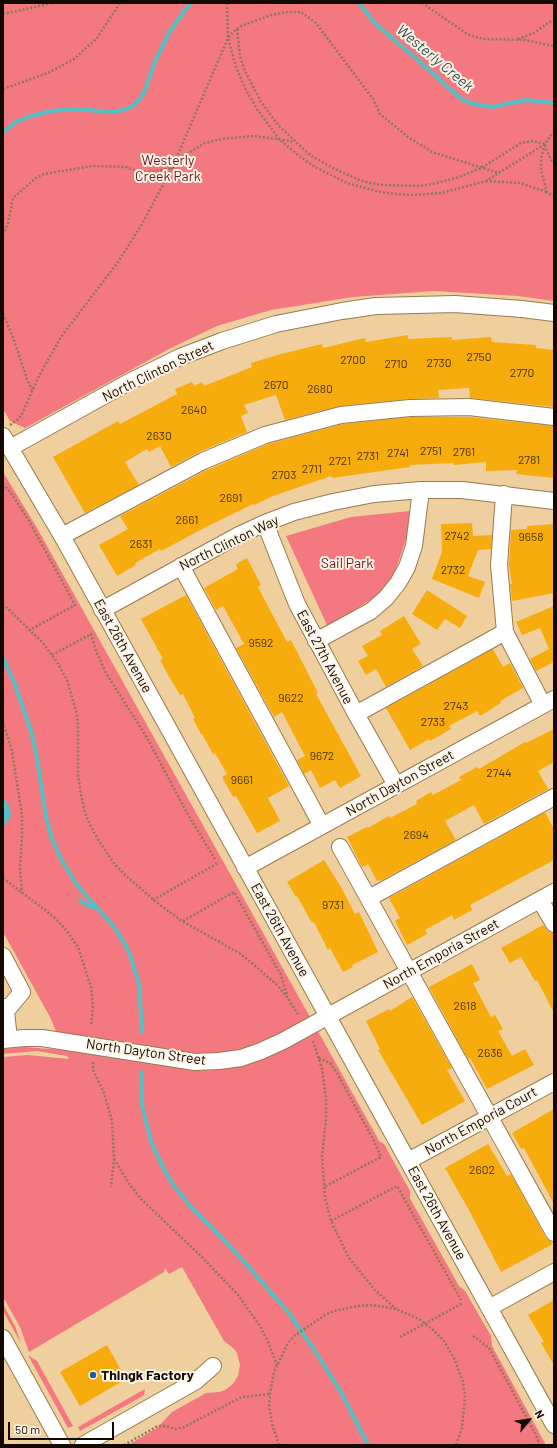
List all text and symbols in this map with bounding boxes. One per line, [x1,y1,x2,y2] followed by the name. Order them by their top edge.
[393,21,477,95] water label: Westerly Creek
[135,152,201,184] park label: Westerly Creek Park
[100,337,216,405] street label: North Clinton Street
[466,350,492,364] house number: 2750
[340,353,366,367] house number: 2700
[426,356,452,370] house number: 2730
[384,357,408,371] house number: 2710
[510,366,534,380] house number: 2770
[263,378,289,392] house number: 2670
[307,382,333,396] house number: 2680
[181,403,207,417] house number: 2640
[146,429,172,443] house number: 2630
[420,444,442,458] house number: 2751
[453,445,475,459] house number: 2761
[387,446,409,460] house number: 2741
[357,449,379,463] house number: 2731
[518,453,540,467] house number: 2781
[329,454,351,468] house number: 2721
[302,462,322,476] house number: 2711
[271,468,297,482] house number: 2703
[220,491,242,505] house number: 2691
[176,512,282,574] street label: North Clinton Way
[176,513,198,527] house number: 2661
[444,529,470,543] house number: 2742
[519,530,543,544] house number: 9658
[130,537,152,551] house number: 2631
[321,555,373,571] park label: Sail Park
[441,563,465,577] house number: 2732
[90,596,156,696] street label: East 26th Avenue
[293,607,357,707] street label: East 27th Avenue
[248,636,274,650] house number: 9592
[278,691,304,705] house number: 9622
[444,699,468,713] house number: 2743
[421,715,445,729] house number: 2733
[343,746,457,820] street label: North Dayton Street
[310,749,334,763] house number: 9672
[486,766,512,780] house number: 2744
[231,773,253,787] house number: 9661
[403,828,429,842] house number: 2694
[247,880,313,980] street label: East 26th Avenue
[322,898,344,912] house number: 9731
[380,915,502,993] street label: North Emporia Street
[454,999,476,1013] house number: 2618
[85,1035,207,1069] street label: North Dayton Street
[478,1046,502,1060] house number: 2636
[422,1083,540,1159] street label: North Emporia Court
[404,1163,470,1263] street label: East 26th Avenue
[469,1163,495,1177] house number: 2602
[101,1367,194,1383] place label: Thingk Factory
[88,1370,98,1380] marker: Thingk Factory
[509,1400,549,1440] north arrow
[532,1408,547,1420] text: N
[10,1414,116,1440] scale bar
[15,1422,40,1436] text: 50 m

